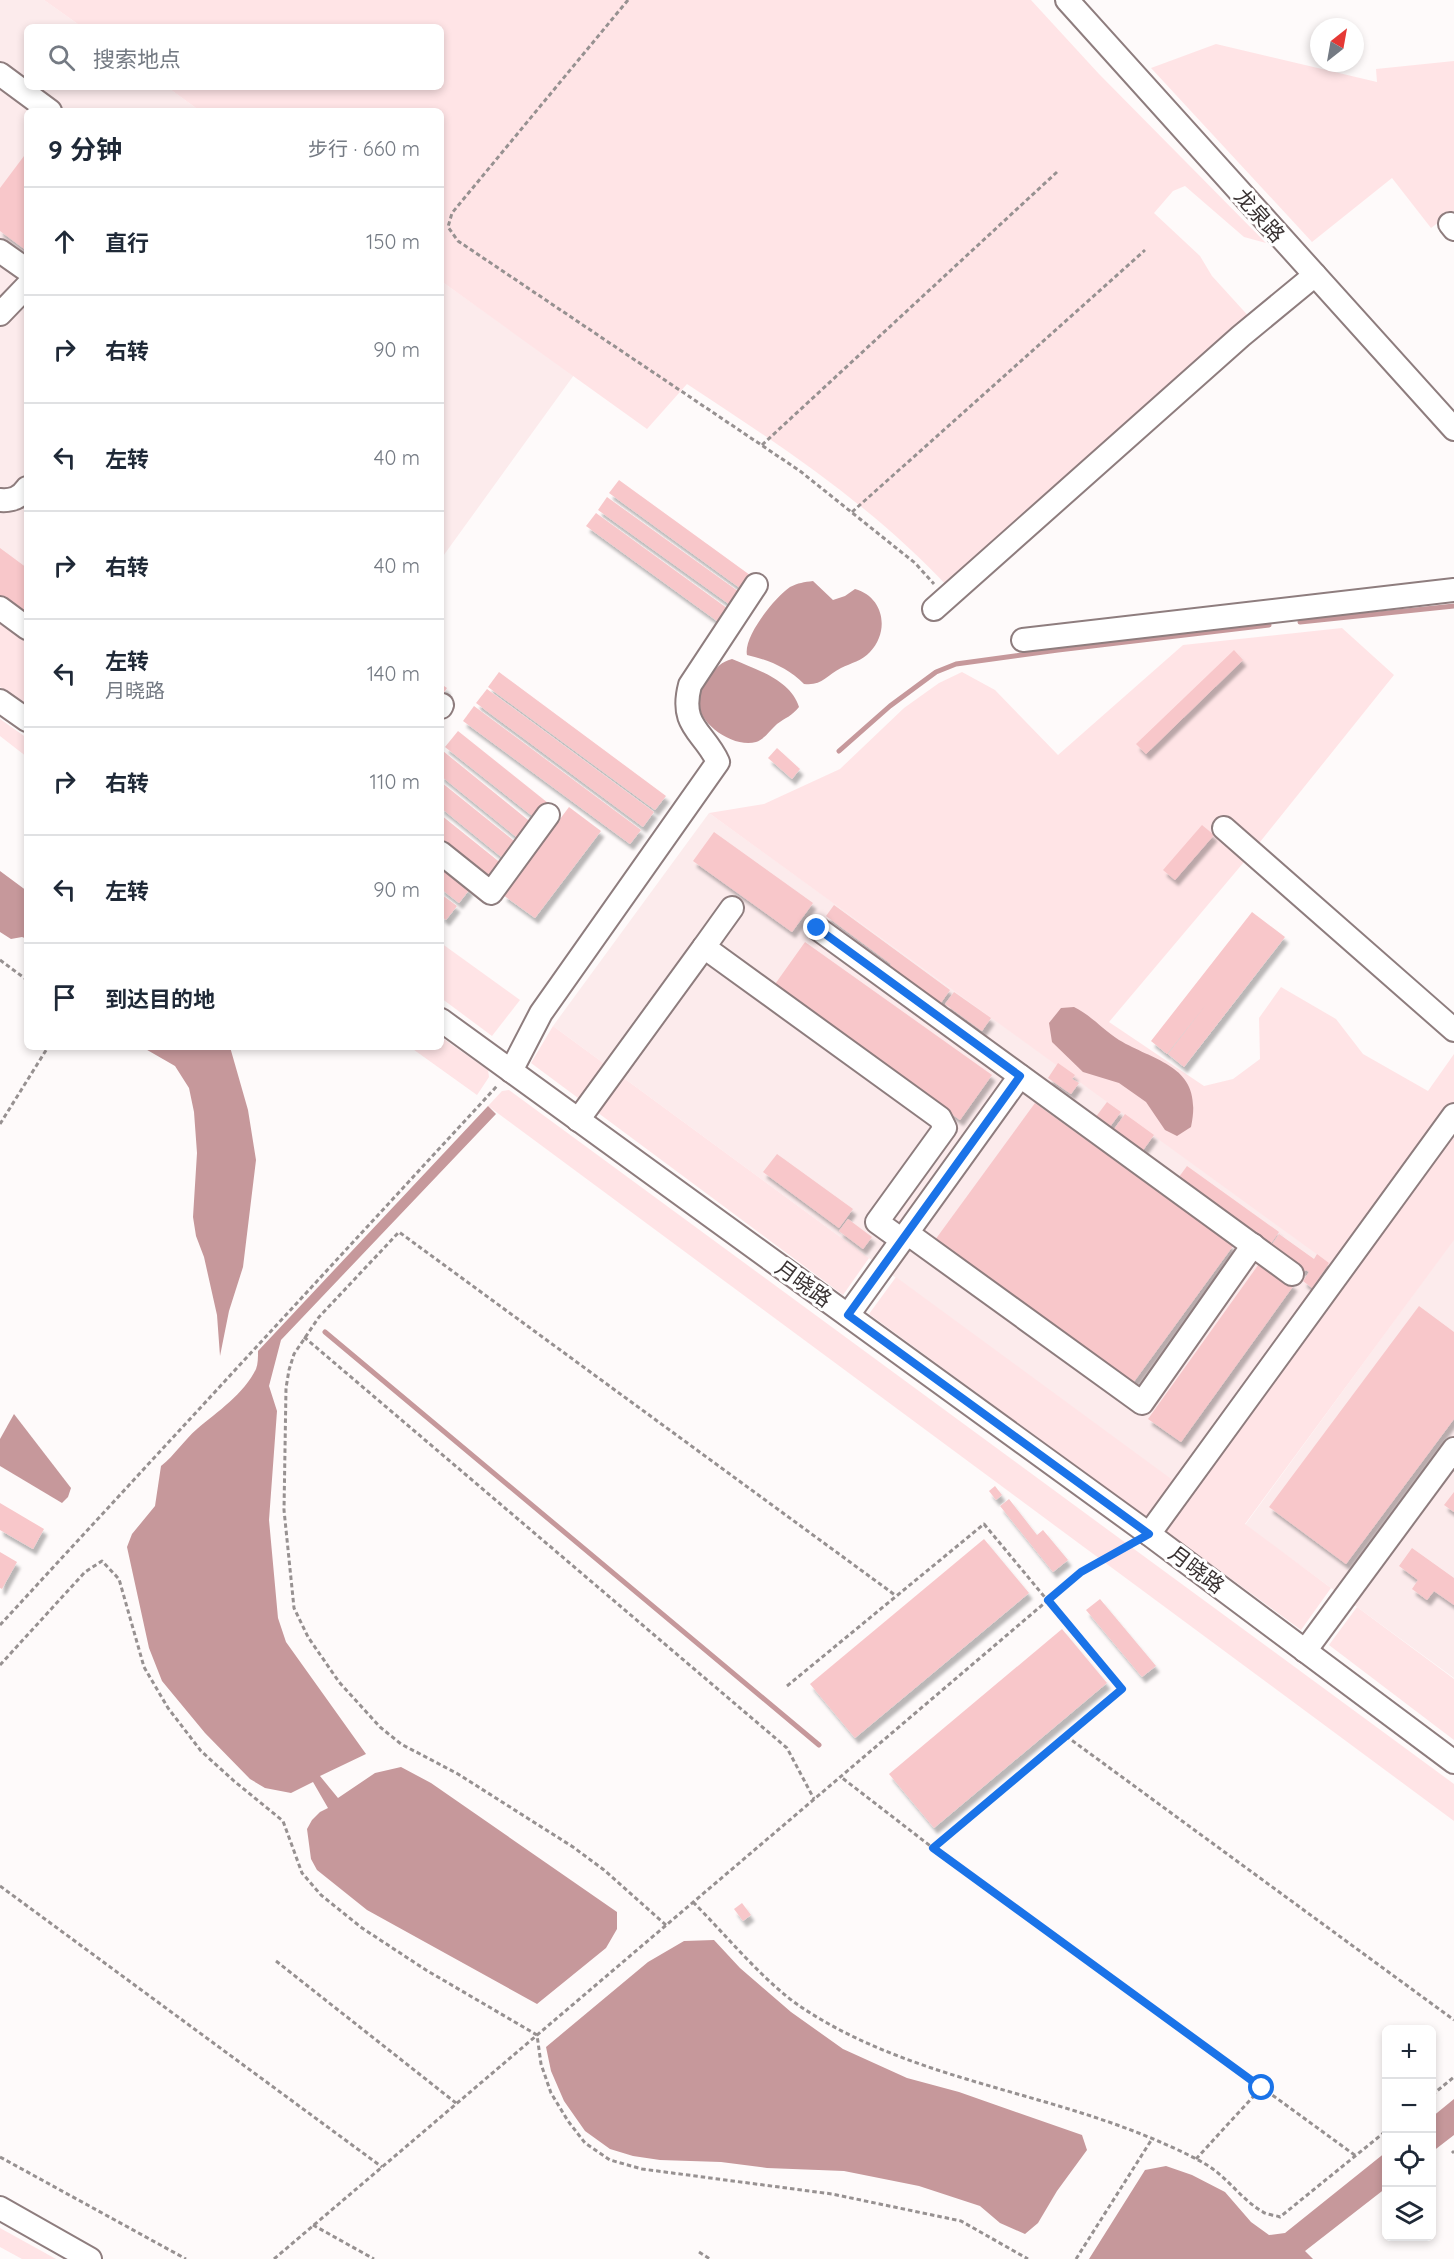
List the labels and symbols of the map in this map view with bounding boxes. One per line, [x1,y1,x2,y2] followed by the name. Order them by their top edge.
[1310,18,1364,72] north arrow
[1229,183,1291,247] street label: 龙泉路
[803,914,829,940] route end
[771,1254,837,1312] street label: 月晓路
[1164,1540,1230,1598] street label: 月晓路
[1248,2074,1274,2100] route start

